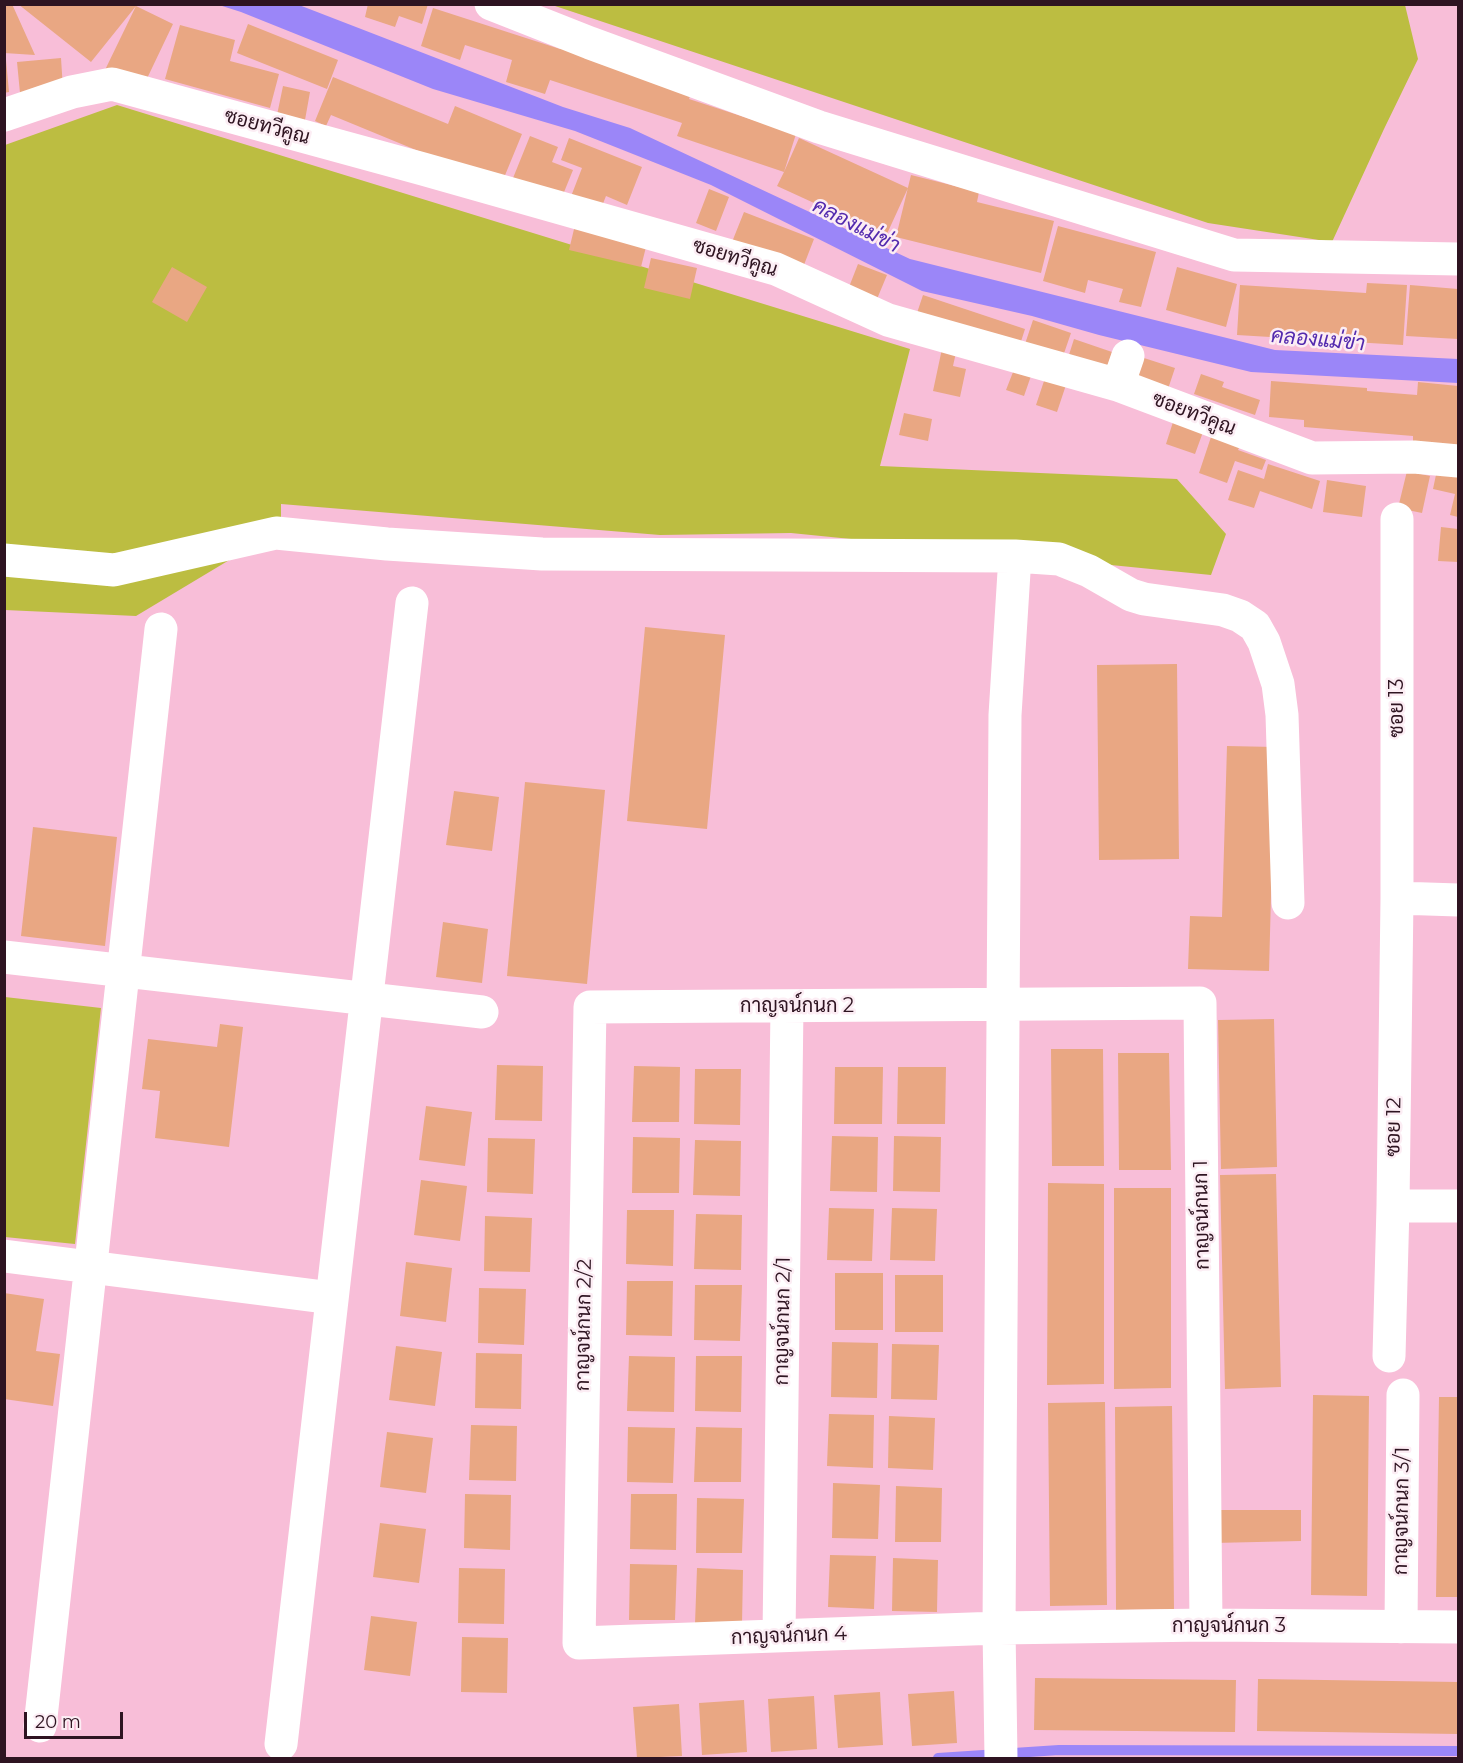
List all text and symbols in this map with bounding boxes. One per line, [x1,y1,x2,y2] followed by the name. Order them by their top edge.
[222,104,312,150] street label: ซอยทวีคูณ
[808,193,904,259] water label: คลองแม่ข่า
[690,234,780,282] street label: ซอยทวีคูณ
[1270,323,1366,357] water label: คลองแม่ข่า
[1149,387,1239,441] street label: ซอยทวีคูณ
[1385,678,1409,738] street label: ซอย 13
[740,994,854,1018] street label: กาญจน์กนก 2
[1381,1097,1407,1157] street label: ซอย 12
[1189,1160,1215,1270] street label: กาญจน์กนก 1
[770,1256,796,1386] street label: กาญจน์กนก 2/1
[571,1259,597,1391] street label: กาญจน์กนก 2/2
[1389,1447,1415,1575] street label: กาญจน์กนก 3/1
[1172,1614,1286,1638] street label: กาญจน์กนก 3
[731,1622,847,1650] street label: กาญจน์กนก 4
[27,1700,126,1738] scale bar
[35,1711,81,1733] text: 20 m

